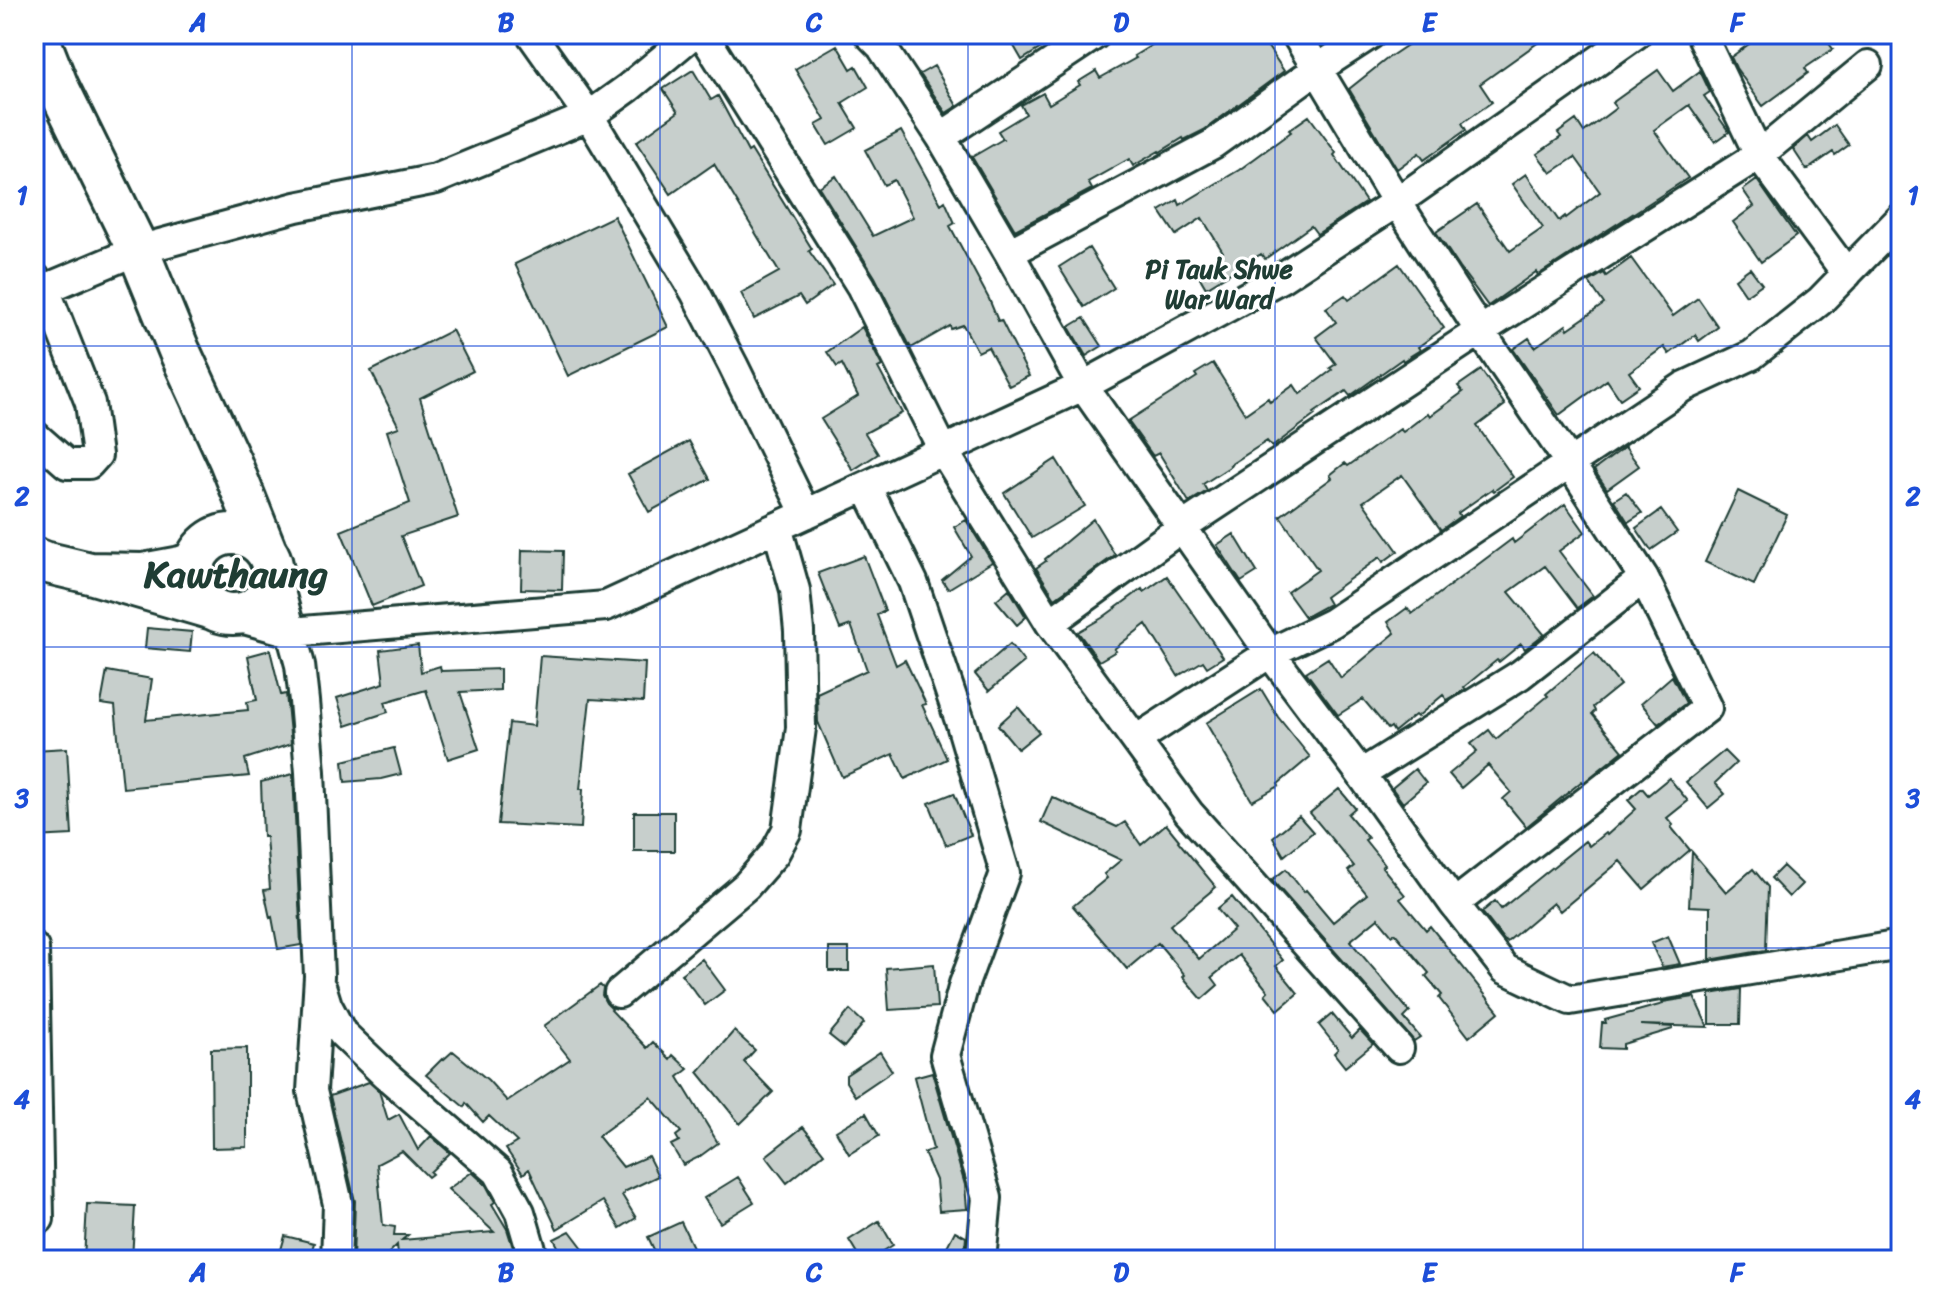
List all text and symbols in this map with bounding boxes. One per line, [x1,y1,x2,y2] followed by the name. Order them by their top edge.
[188,0,207,45] text: A
[498,0,515,45] text: B
[805,0,823,45] text: C
[1113,0,1129,45] text: D
[1422,0,1439,45] text: E
[1729,0,1746,45] text: F
[16,172,28,218] text: 1
[1907,172,1919,218] text: 1
[1145,246,1293,322] district label: Pi Tauk Shwe War Ward
[13,473,30,519] text: 2
[1904,473,1921,519] text: 2
[143,541,328,608] district label: Kawthaung
[14,775,30,821] text: 3
[1905,775,1921,821] text: 3
[14,1076,30,1122] text: 4
[1905,1076,1921,1122] text: 4
[188,1249,207,1294] text: A
[498,1249,515,1294] text: B
[805,1249,823,1294] text: C
[1113,1249,1129,1294] text: D
[1422,1249,1439,1294] text: E
[1729,1249,1746,1294] text: F

